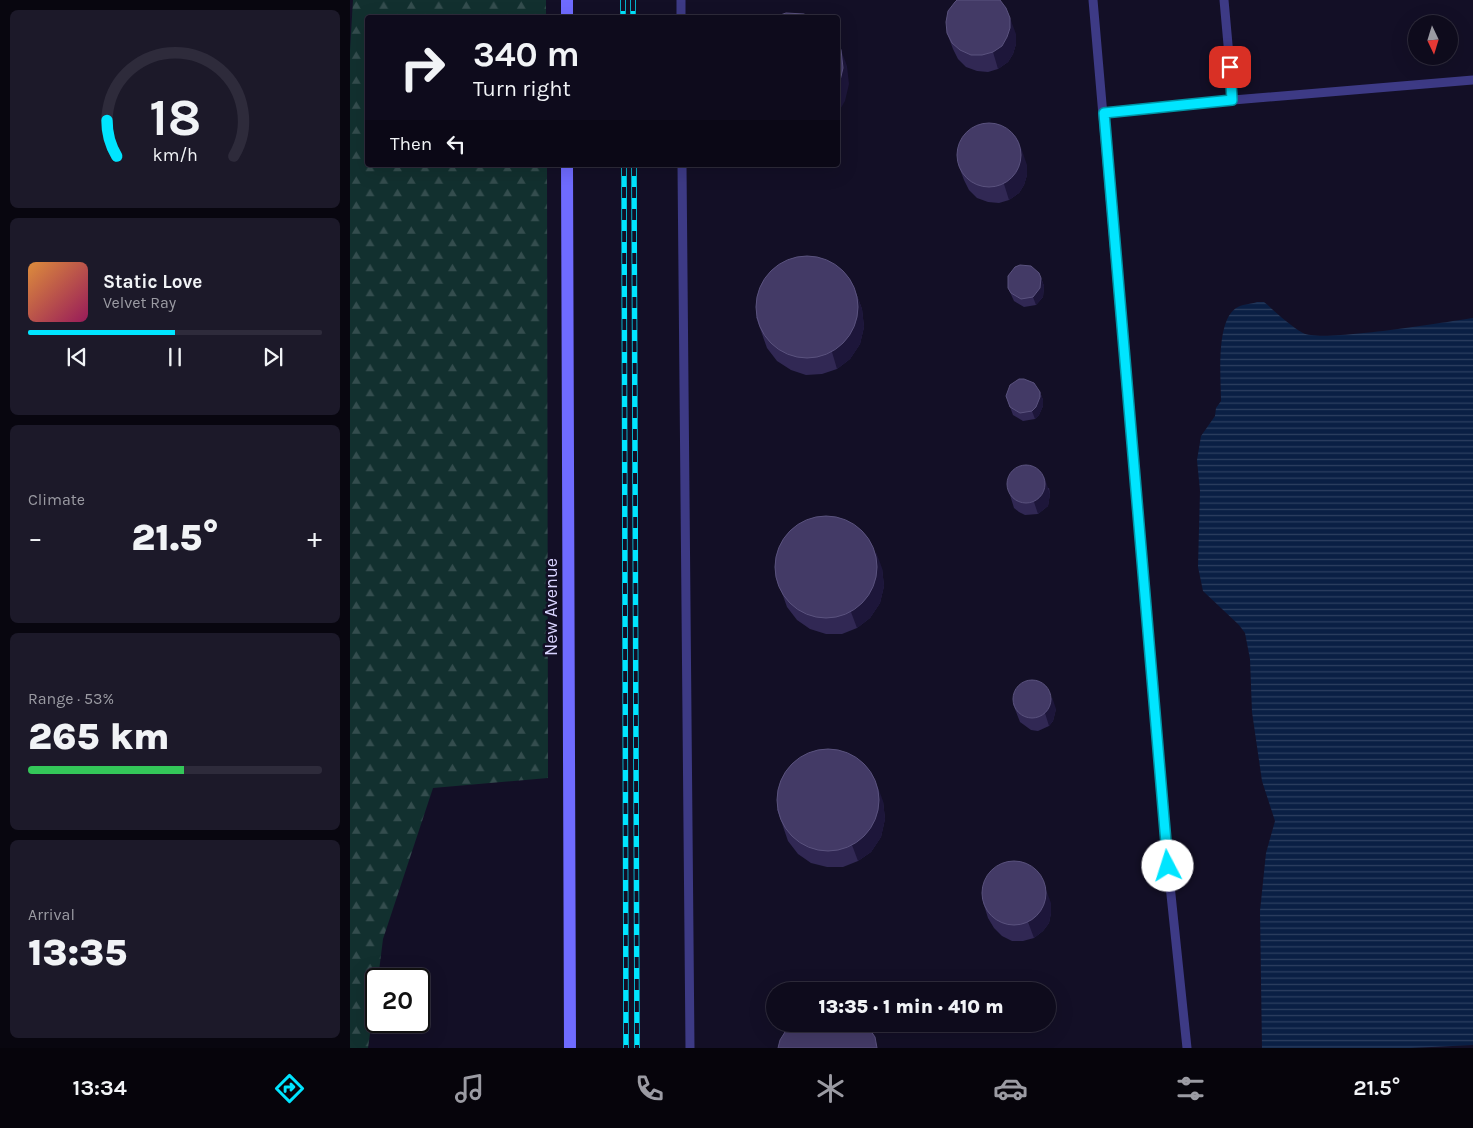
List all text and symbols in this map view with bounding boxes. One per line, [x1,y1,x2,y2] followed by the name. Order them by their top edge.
[1408,15,1458,65] north arrow
[1408,15,1458,65] map controls
[473,34,580,75] text: 340 m
[390,35,455,100] icon: right
[1209,46,1251,88] pin
[1216,53,1244,81] icon: arrive
[473,76,571,102] text: Turn right
[149,87,201,148] text: 18
[442,130,470,158] icon: left
[390,133,432,155] text: Then
[152,145,198,166] text: km/h
[103,271,202,293] text: Static Love
[103,293,176,312] text: Velvet Ray
[63,343,91,371] icon: previous
[161,343,189,371] icon: pause
[259,343,287,371] icon: next
[28,490,85,509] text: Climate
[131,515,219,560] text: 21.5°
[28,521,43,554] text: −
[307,521,322,554] text: +
[540,558,562,656] street label: New Avenue
[28,689,114,708] text: Range · 53%
[28,714,170,759] text: 265 km
[1141,839,1193,891] position arrow
[28,905,75,924] text: Arrival
[28,930,127,975] text: 13:35
[365,968,430,1033] speed limit sign: 20
[819,996,1003,1018] text: 13:35 · 1 min · 410 m
[272,1071,307,1106] icon: directions
[452,1071,487,1106] icon: music
[632,1071,667,1106] icon: phone
[813,1071,848,1106] icon: climate
[993,1071,1028,1106] icon: car
[1173,1071,1208,1106] icon: filters
[73,1075,127,1101] text: 13:34
[1353,1075,1400,1101] text: 21.5°

